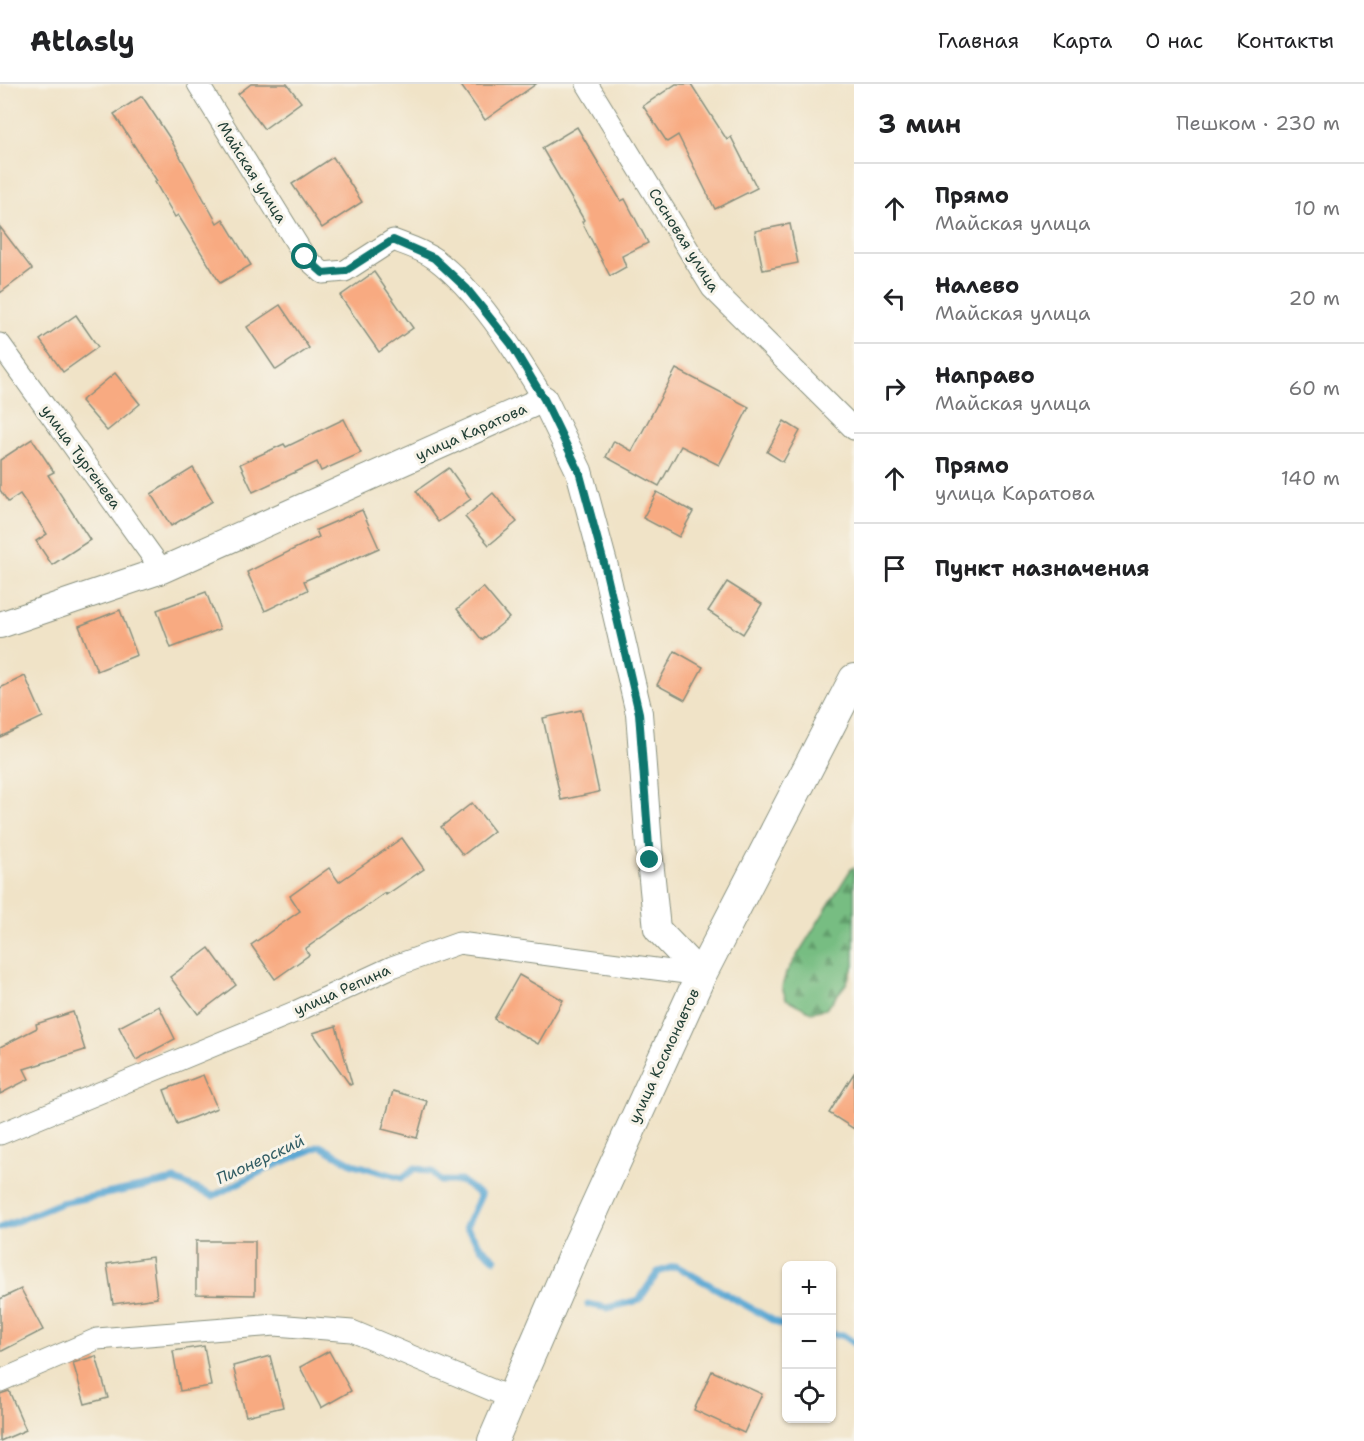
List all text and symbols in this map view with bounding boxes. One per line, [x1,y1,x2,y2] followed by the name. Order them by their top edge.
[30,22,135,60] text: Atlasly
[938,27,1019,55] text: Главная
[1052,27,1112,55] text: Карта
[1145,27,1203,55] text: О нас
[1236,27,1334,55] text: Контакты
[878,106,961,141] text: 3 мин
[1176,110,1340,136] text: Пешком · 230 m
[213,117,292,227] street label: Майская улица
[935,181,1009,210] text: Прямо
[644,184,724,296] street label: Сосновая улица
[878,192,911,225] icon: ahead
[1294,195,1340,221] text: 10 m
[935,210,1090,236] text: Майская улица
[291,243,317,269] route start
[935,271,1019,300] text: Налево
[878,282,911,315] icon: left
[1289,285,1340,311] text: 20 m
[935,300,1090,326] text: Майская улица
[935,361,1035,390] text: Направо
[878,372,911,405] icon: right
[1288,375,1340,401] text: 60 m
[935,390,1090,416] text: Майская улица
[412,398,530,465] street label: улица Каратова
[36,401,126,514] street label: улица Тургенева
[935,451,1009,480] text: Прямо
[878,462,911,495] icon: ahead
[1281,465,1340,491] text: 140 m
[935,480,1095,506] text: улица Каратова
[878,552,911,585] icon: arrive
[935,554,1149,583] text: Пункт назначения
[636,846,662,872] route end
[291,960,394,1020] street label: улица Репина
[624,985,704,1127] street label: улица Космонавтов
[213,1130,308,1189] water label: Пионерский
[782,1261,836,1423] map controls
[782,1261,836,1315] button: +
[782,1315,836,1369] button: −
[782,1369,836,1423] button: locate

